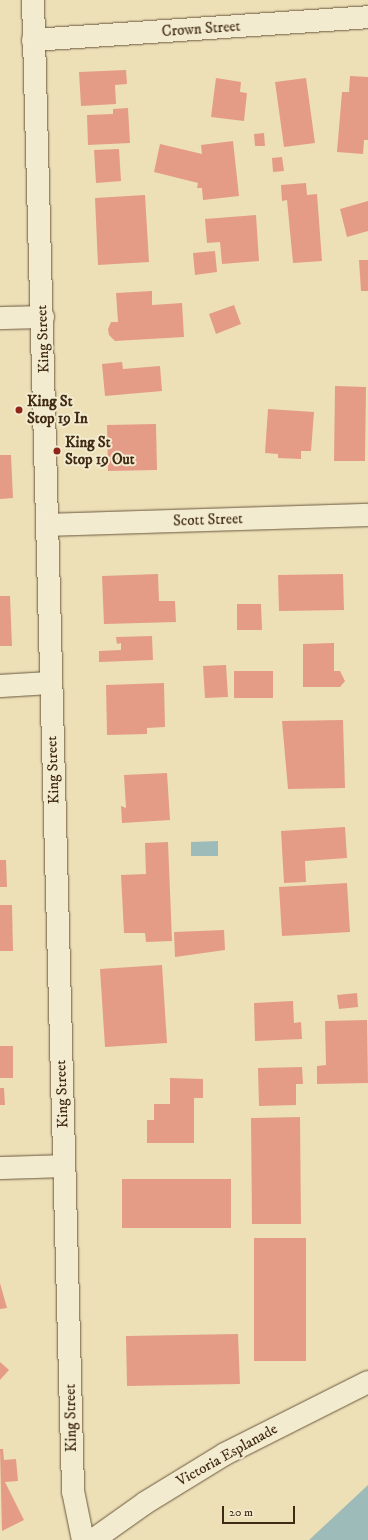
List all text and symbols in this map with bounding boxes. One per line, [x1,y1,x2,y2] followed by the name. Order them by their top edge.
[161,17,241,41] street label: Crown Street
[33,305,53,373] street label: King Street
[27,392,88,427] place label: King St Stop 19 In
[14,405,24,415] marker: King St Stop 19 In
[65,433,135,468] place label: King St Stop 19 Out
[52,446,62,456] marker: King St Stop 19 Out
[173,510,243,530] street label: Scott Street
[43,736,63,804] street label: King Street
[52,1060,72,1128] street label: King Street
[61,1384,81,1452] street label: King Street
[173,1420,281,1490] street label: Victoria Esplanade
[224,1498,297,1524] scale bar
[229,1505,253,1520] text: 20 m

